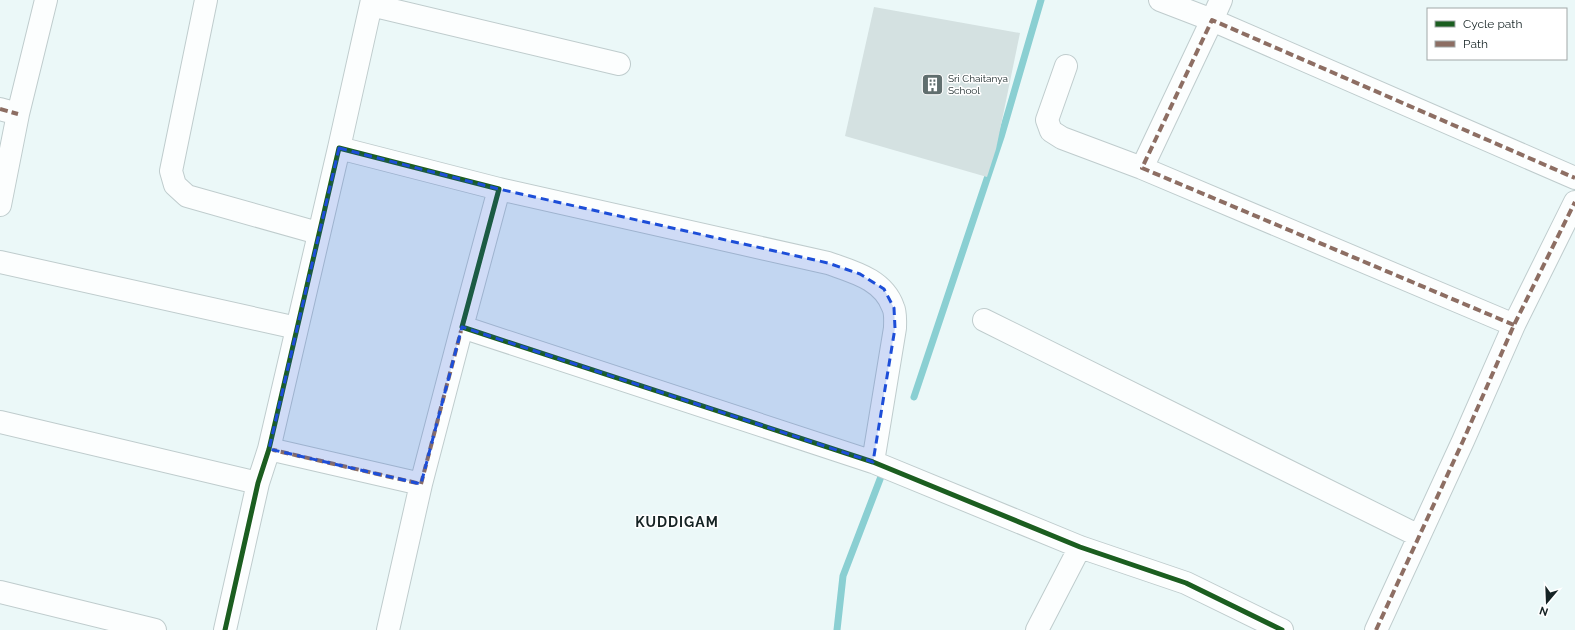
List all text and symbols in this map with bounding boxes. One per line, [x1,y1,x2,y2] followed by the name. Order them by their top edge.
[1427,8,1567,60] legend
[1463,17,1522,31] text: Cycle path
[1463,37,1488,51] text: Path
[920,71,946,97] building icon: Sri Chaitanya School
[948,73,1008,96] place label: Sri Chaitanya School
[635,514,719,530] district label: KUDDIGAM
[1527,582,1567,622] north arrow
[1538,603,1550,618] text: N

